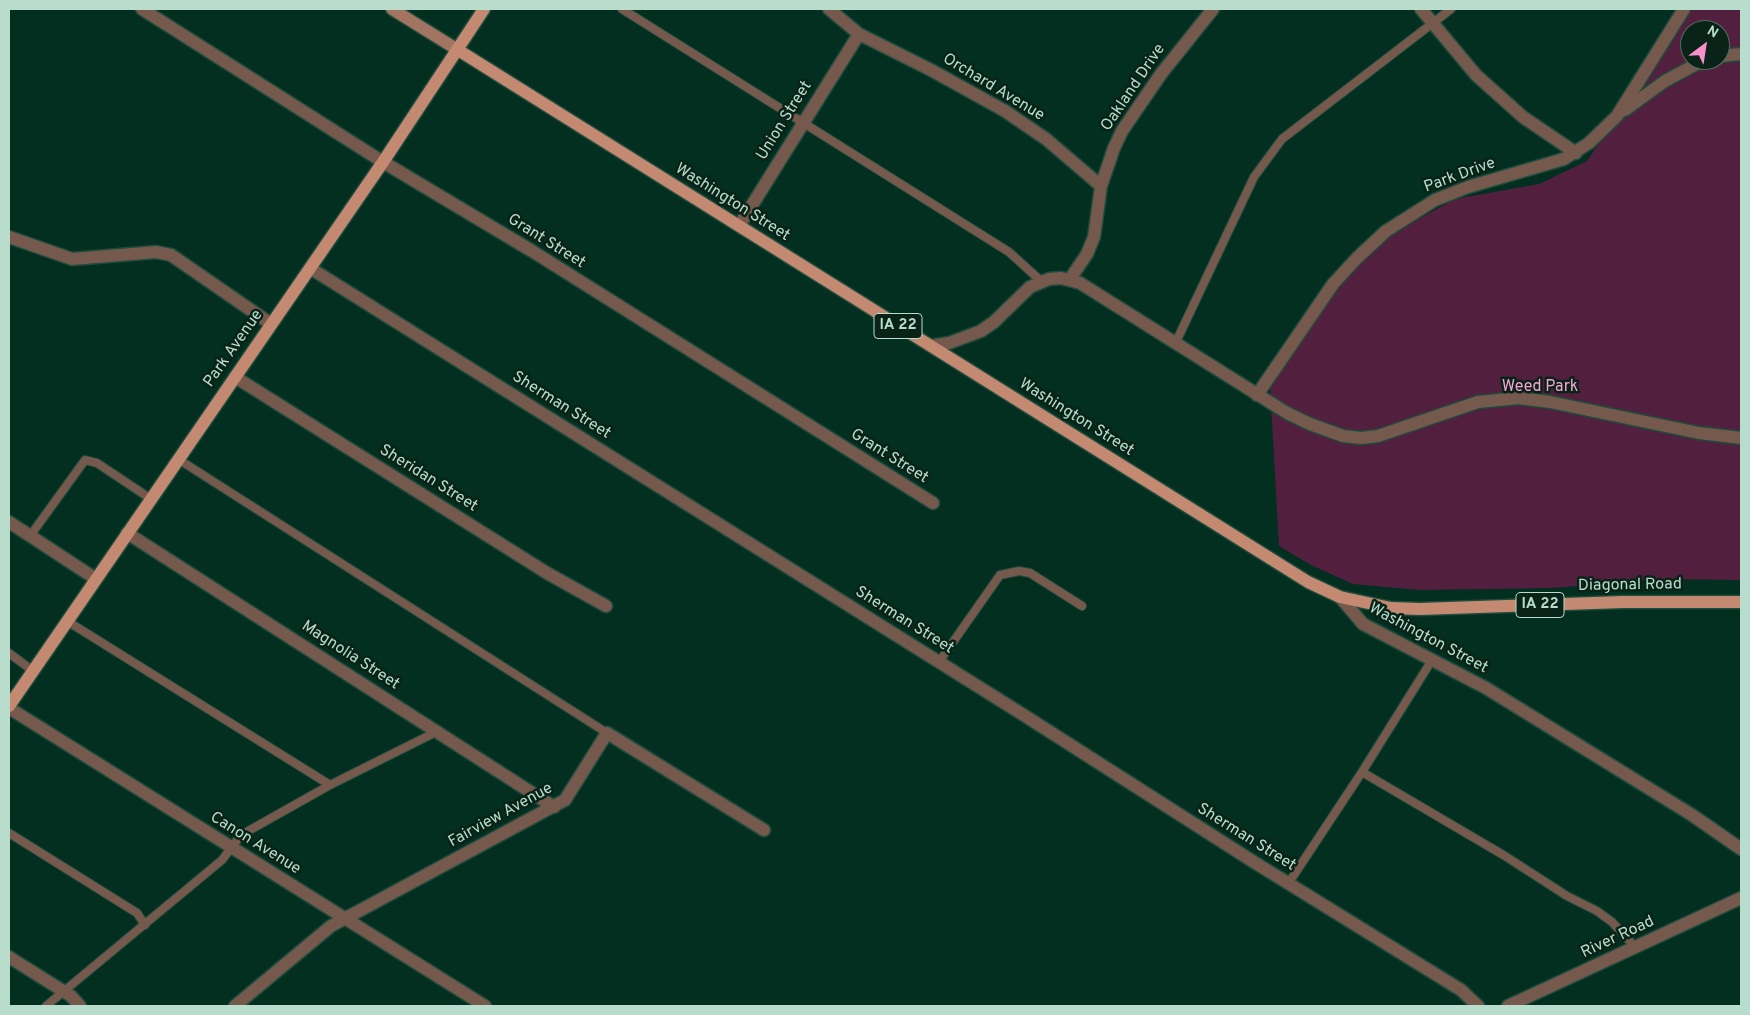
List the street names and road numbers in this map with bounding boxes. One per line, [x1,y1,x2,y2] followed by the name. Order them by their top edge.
[1098,41,1170,135] street label: Oakland Drive
[939,50,1047,126] street label: Orchard Avenue
[753,78,817,164] street label: Union Street
[1422,154,1498,198] street label: Park Drive
[671,160,793,246] street label: Washington Street
[504,210,588,274] street label: Grant Street
[200,307,268,391] street label: Park Avenue
[874,314,922,338] road number: IA 22
[508,368,614,444] street label: Sherman Street
[1015,375,1137,461] street label: Washington Street
[847,425,931,489] street label: Grant Street
[375,441,481,517] street label: Sheridan Street
[1578,575,1682,597] street label: Diagonal Road
[851,583,957,659] street label: Sherman Street
[1516,592,1564,618] road number: IA 22
[1365,600,1491,678] street label: Washington Street
[297,617,403,695] street label: Magnolia Street
[446,779,556,853] street label: Fairview Avenue
[1193,800,1299,876] street label: Sherman Street
[206,808,304,880] street label: Canon Avenue
[1578,913,1658,963] street label: River Road

